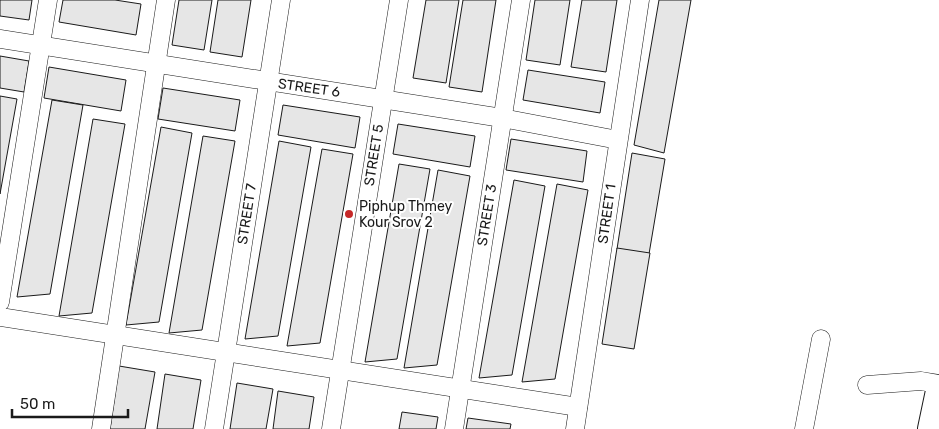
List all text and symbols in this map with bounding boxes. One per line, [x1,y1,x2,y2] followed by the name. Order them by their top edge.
[277,75,341,101] street label: STREET 6
[361,123,387,187] street label: STREET 5
[234,182,260,246] street label: STREET 7
[474,183,500,247] street label: STREET 3
[594,183,620,245] street label: STREET 1
[359,198,452,231] place label: Piphup Thmey Kour Srov 2
[343,208,355,220] marker: Piphup Thmey Kour Srov 2
[12,386,129,418] scale bar
[20,395,55,413] text: 50 m

